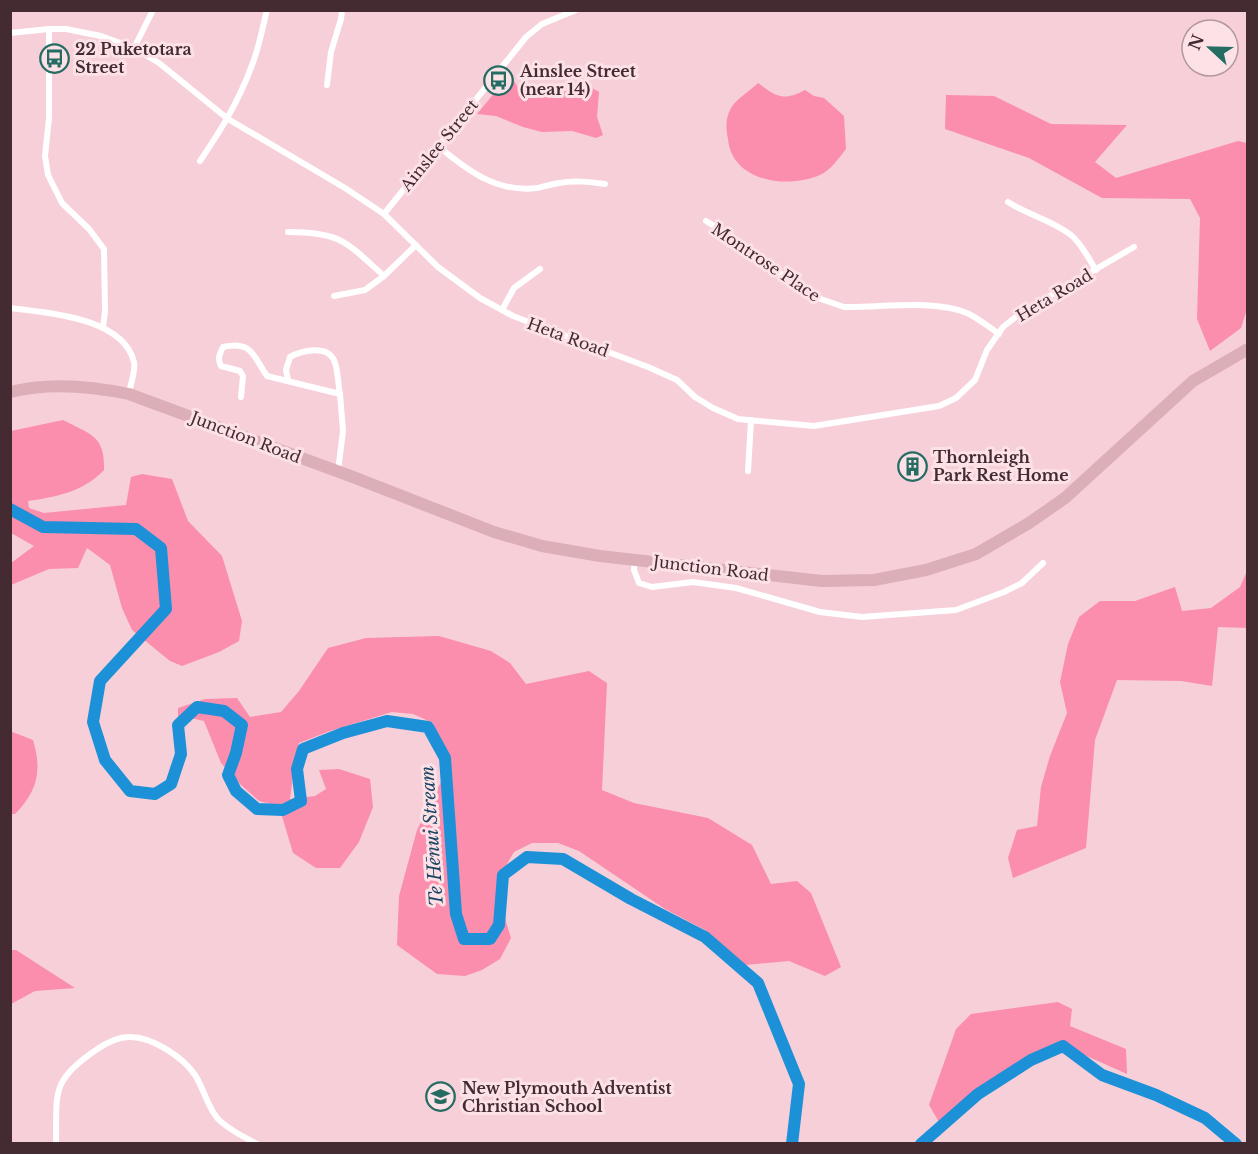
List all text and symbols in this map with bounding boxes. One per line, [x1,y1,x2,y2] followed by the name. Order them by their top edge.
[1180,18,1240,78] north arrow
[1184,32,1208,53] text: N
[75,39,192,77] place label: 22 Puketotara Street
[38,42,70,74] bus stop icon: 22 Puketotara Street
[519,61,637,99] place label: Ainslee Street (near 14)
[483,64,515,96] bus stop icon: Ainslee Street (near 14)
[395,95,482,196] street label: Ainslee Street
[708,218,824,306] street label: Montrose Place
[1012,264,1096,326] street label: Heta Road
[524,313,612,361] street label: Heta Road
[186,406,304,467] street label: Junction Road
[933,447,1069,485] place label: Thornleigh Park Rest Home
[896,450,928,482] building icon: Thornleigh Park Rest Home
[650,551,770,585] street label: Junction Road
[416,765,448,907] water label: Te Hēnui Stream
[462,1078,672,1116] place label: New Plymouth Adventist Christian School
[425,1081,457,1113] school or university icon: New Plymouth Adventist Christian School

